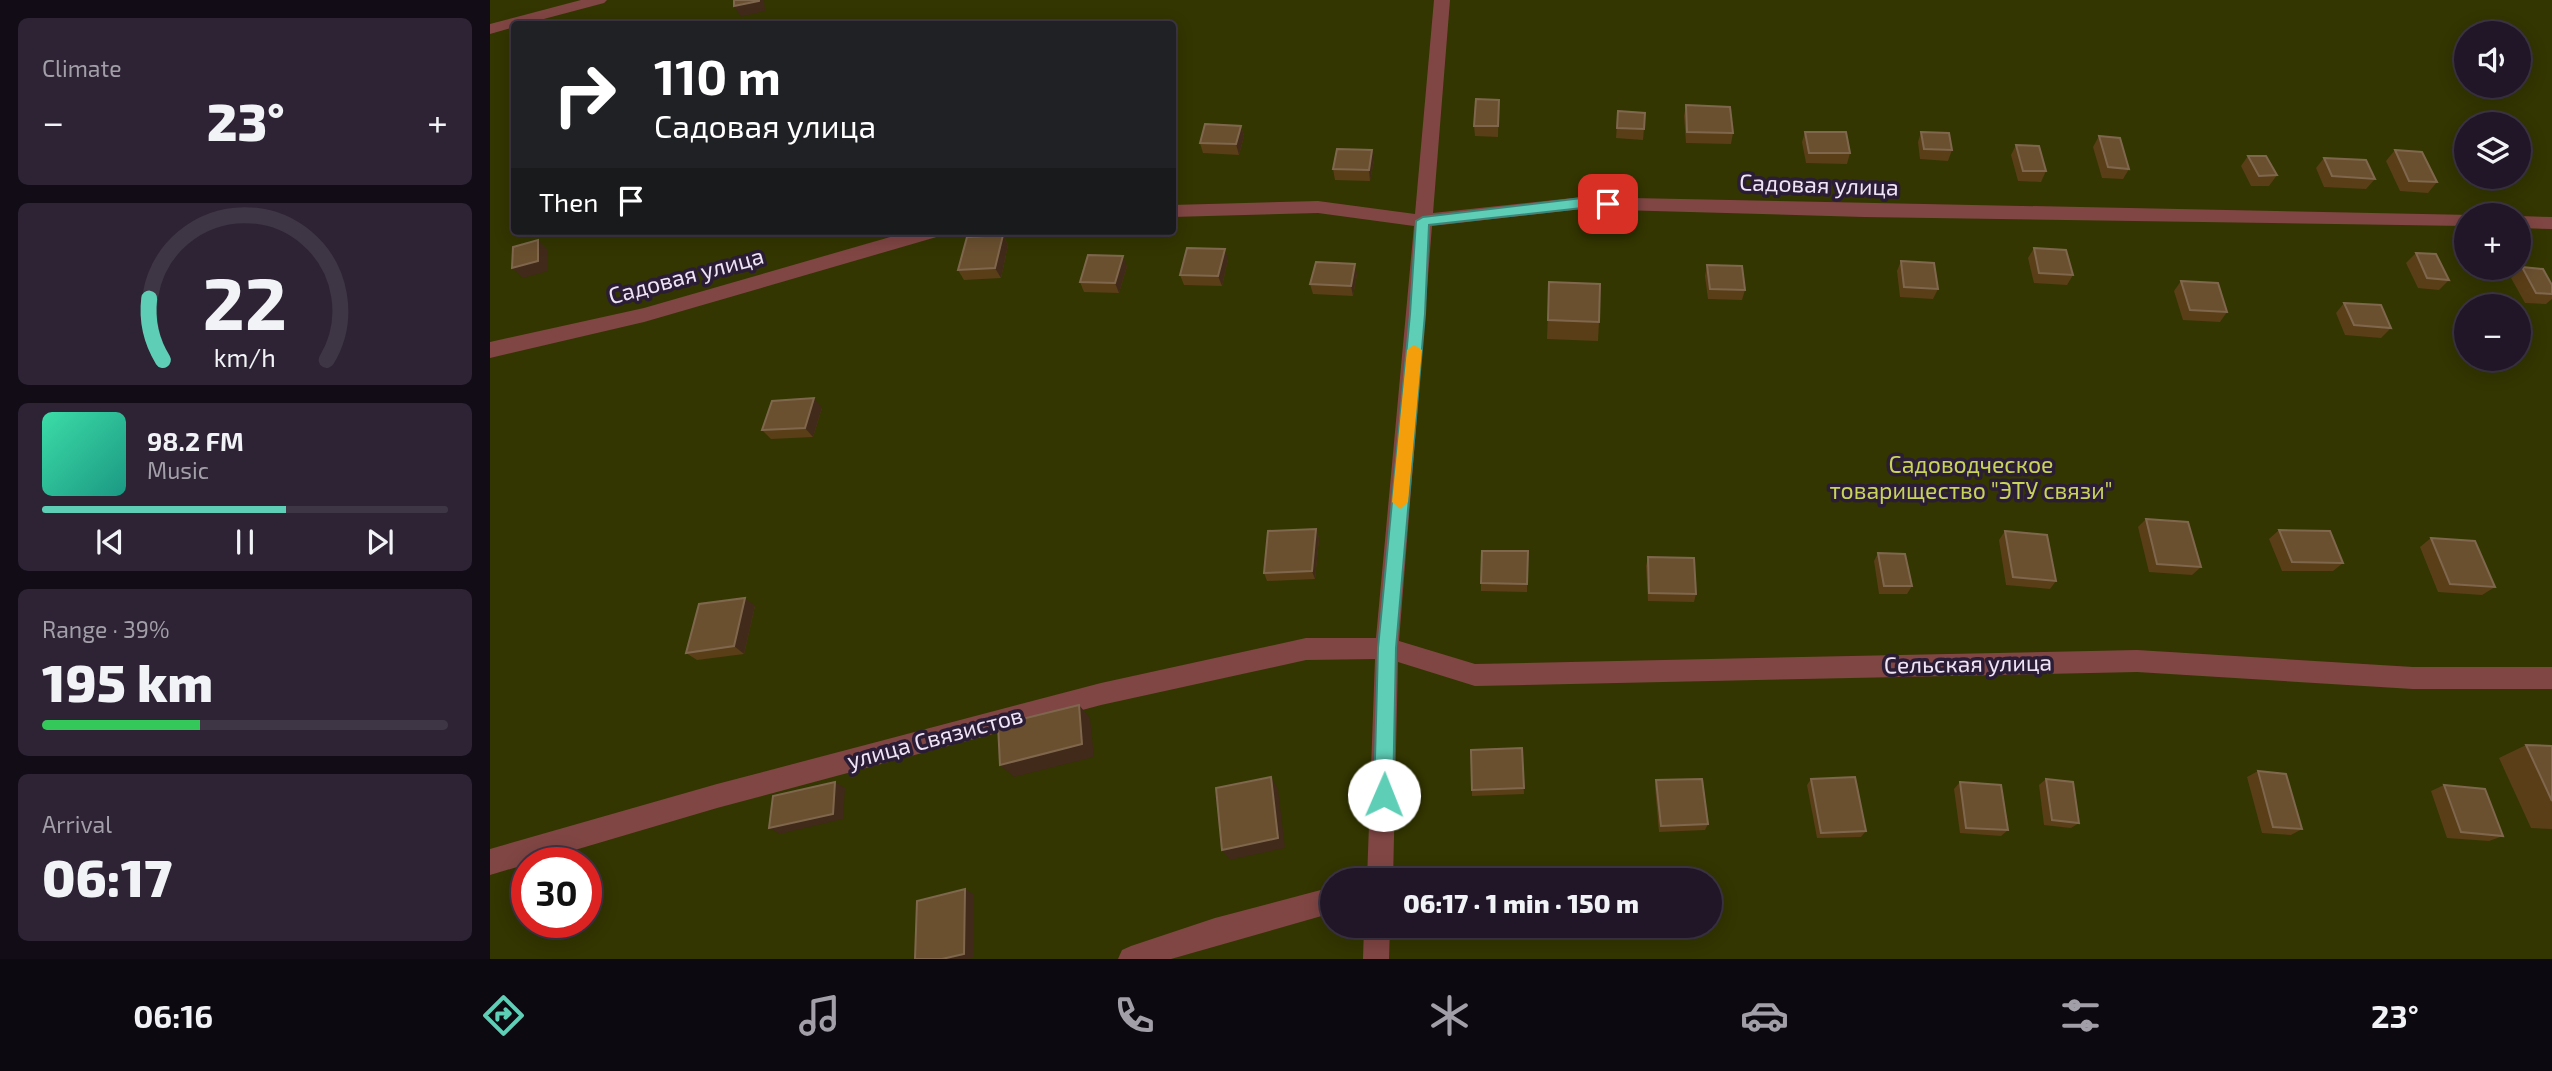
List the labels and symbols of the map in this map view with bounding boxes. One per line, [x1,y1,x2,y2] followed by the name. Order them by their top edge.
[1739,167,1899,202] street label: Садовая улица
[1578,174,1638,234] pin
[605,241,767,310] street label: Садовая улица
[1829,450,2113,504] park label: Садоводческое товарищество "ЭТУ связи"
[1884,648,2052,679] street label: Сельская улица
[844,700,1026,775] street label: улица Связистов
[1347,758,1421,832] position arrow
[511,847,602,938] speed limit sign: 30

